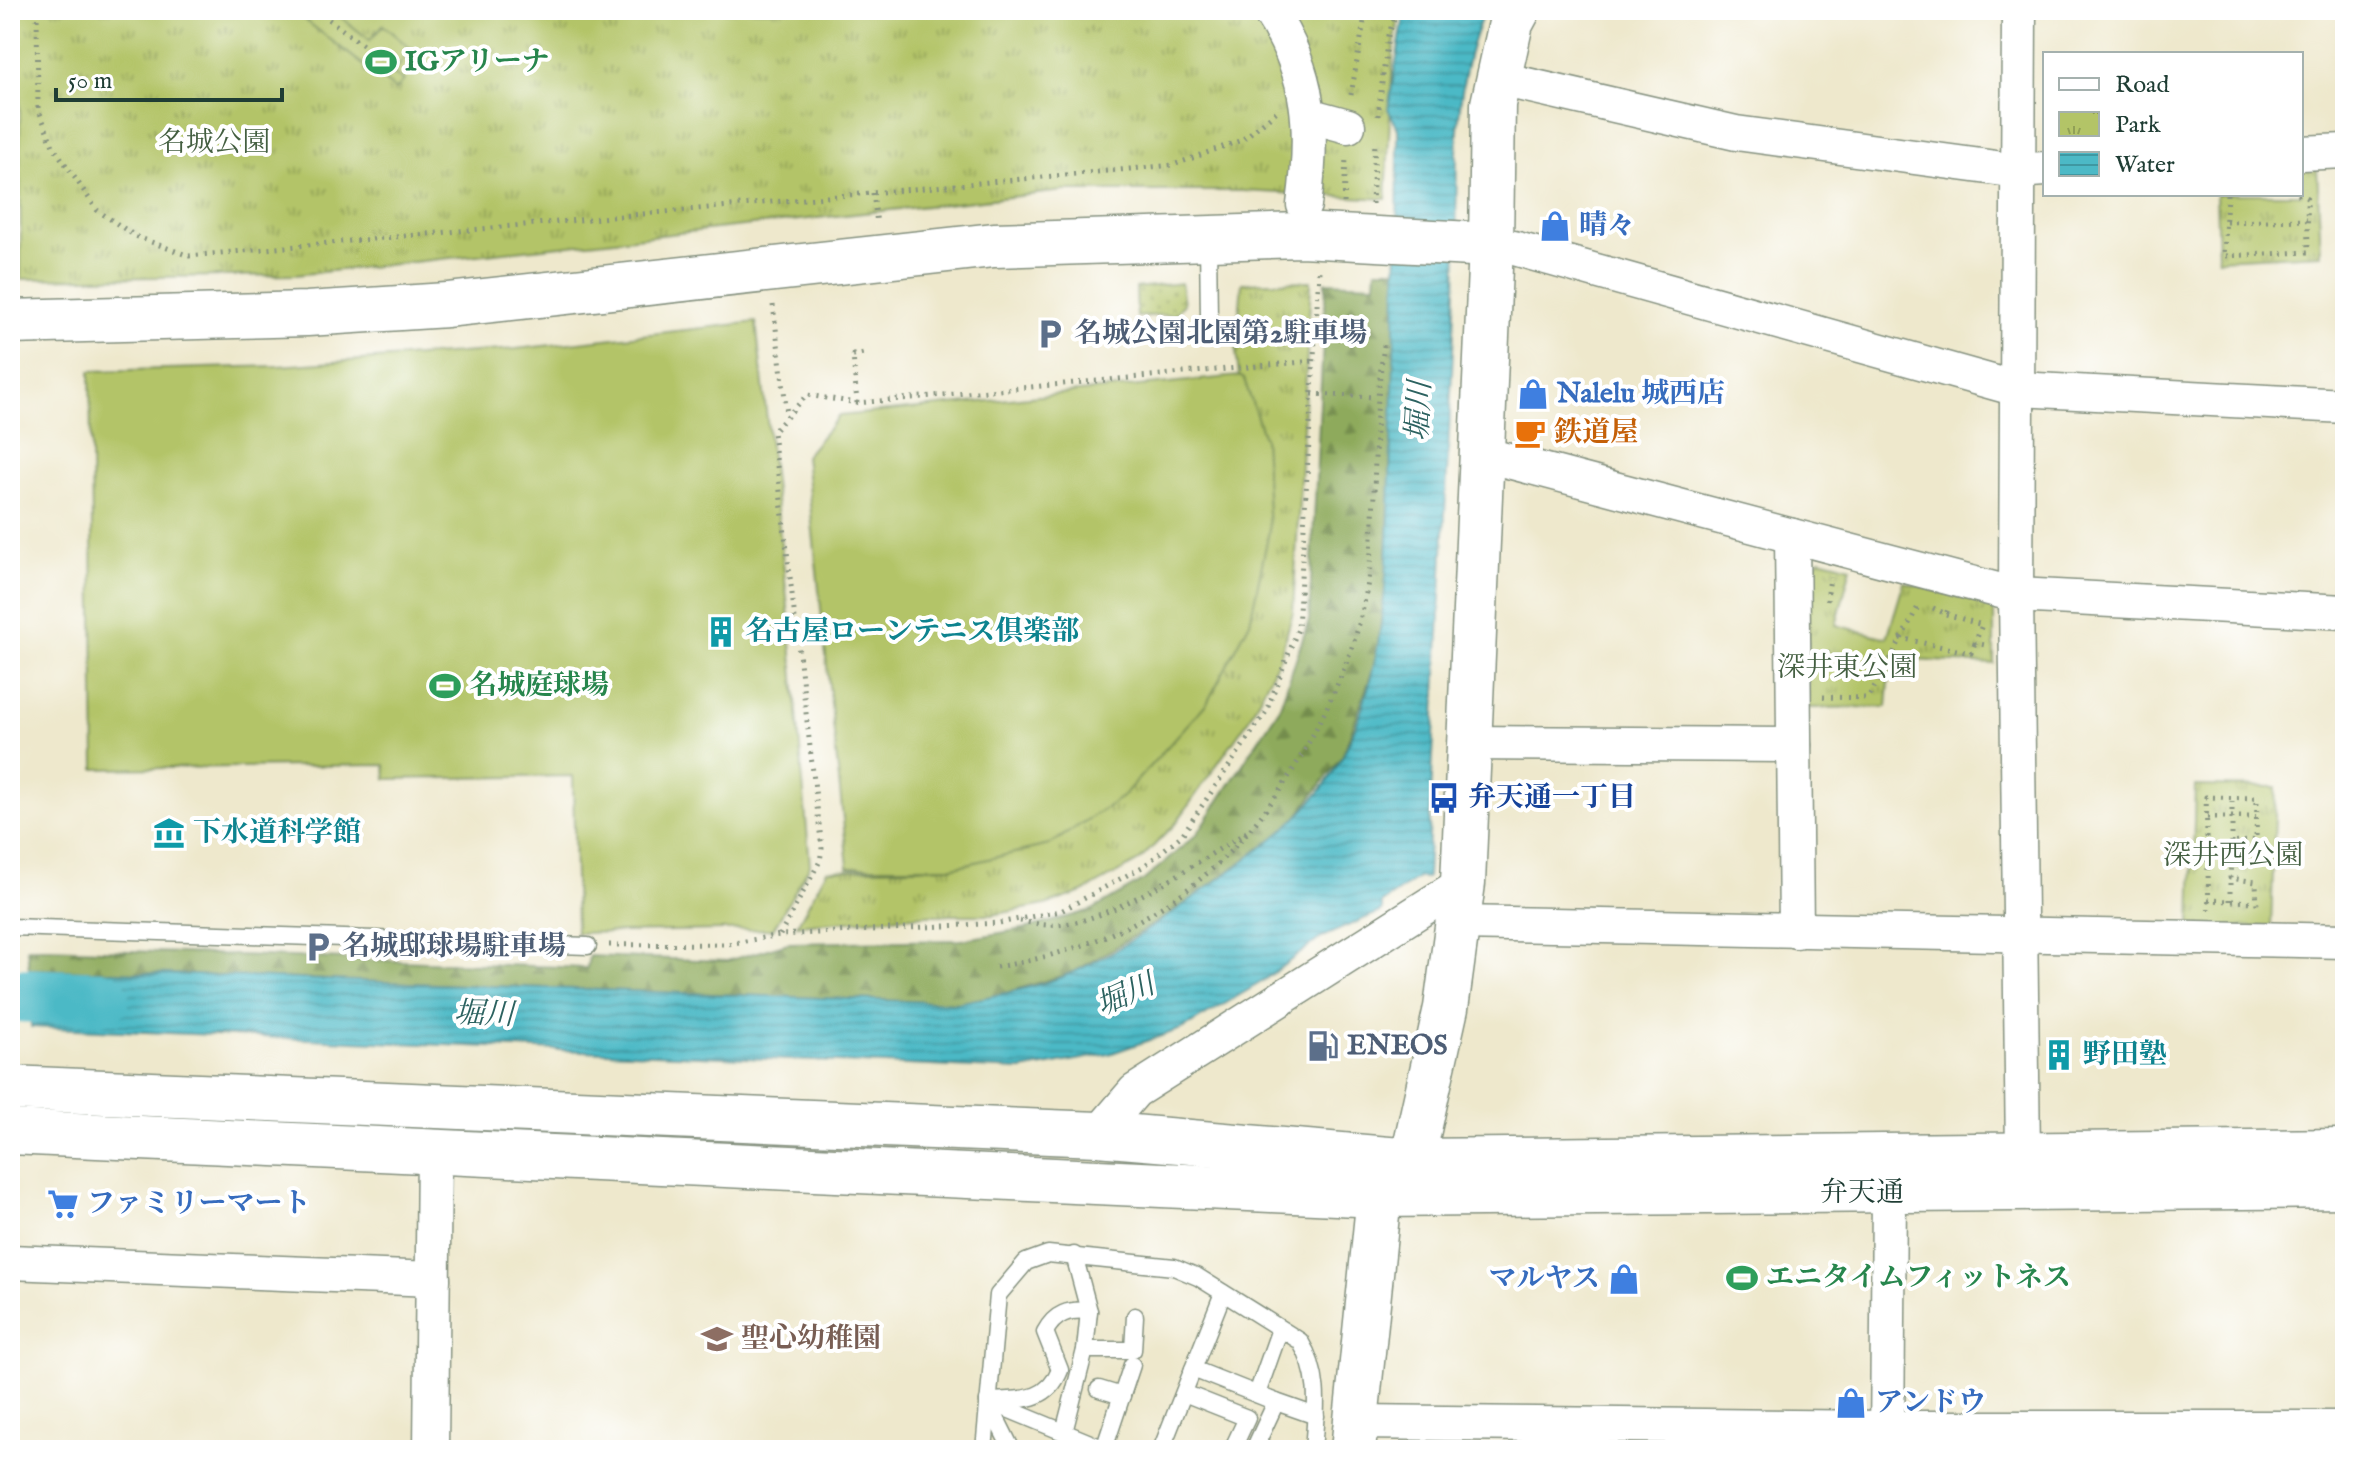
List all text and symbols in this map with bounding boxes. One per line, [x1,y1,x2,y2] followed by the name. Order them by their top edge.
[364,45,398,79] sports icon: IGアリーナ
[405,45,550,80] place label: IGアリーナ
[56,52,282,102] scale bar
[2043,52,2303,196] legend
[68,66,112,97] text: 50 m
[2115,70,2169,101] text: Road
[2115,110,2161,141] text: Park
[158,126,270,161] park label: 名城公園
[2115,150,2175,181] text: Water
[1538,209,1572,243] shop icon: 晴々
[1579,209,1635,244] place label: 晴々
[1033,317,1067,351] parking icon: 名城公園北園第2駐車場
[1074,317,1367,352] place label: 名城公園北園第2駐車場
[1399,377,1441,442] water label: 堀川
[1516,377,1550,411] shop icon: Nalelu 城西店
[1556,377,1725,412] place label: Nalelu 城西店
[1513,416,1547,450] cafe icon: 鉄道屋
[1554,416,1638,451] place label: 鉄道屋
[704,615,738,649] building icon: 名古屋ローンテニス倶楽部
[745,615,1079,650] place label: 名古屋ローンテニス倶楽部
[1777,651,1917,686] park label: 深井東公園
[428,669,462,703] sports icon: 名城庭球場
[469,669,609,704] place label: 名城庭球場
[1427,781,1461,815] bus stop icon: 弁天通一丁目
[1468,781,1636,816] place label: 弁天通一丁目
[152,816,186,850] museum icon: 下水道科学館
[193,816,361,851] place label: 下水道科学館
[2163,839,2303,874] park label: 深井西公園
[301,930,335,964] parking icon: 名城邸球場駐車場
[342,930,566,965] place label: 名城邸球場駐車場
[1091,965,1164,1026] water label: 堀川
[453,995,518,1035] water label: 堀川
[1306,1029,1340,1063] fuel station icon: ENEOS
[1347,1029,1448,1064] place label: ENEOS
[2042,1038,2076,1072] building icon: 野田塾
[2083,1038,2167,1073] place label: 野田塾
[1820,1176,1904,1211] street label: 弁天通
[46,1187,80,1221] supermarket icon: ファミリーマート
[87,1187,310,1222] place label: ファミリーマート
[1725,1261,1759,1295] sports icon: エニタイムフィットネス
[1766,1261,2071,1296] place label: エニタイムフィットネス
[1489,1262,1600,1297] place label: マルヤス
[1607,1262,1641,1296] shop icon: マルヤス
[700,1322,734,1356] school or university icon: 聖心幼稚園
[741,1322,881,1357] place label: 聖心幼稚園
[1834,1386,1868,1420] shop icon: アンドウ
[1875,1386,1986,1421] place label: アンドウ

